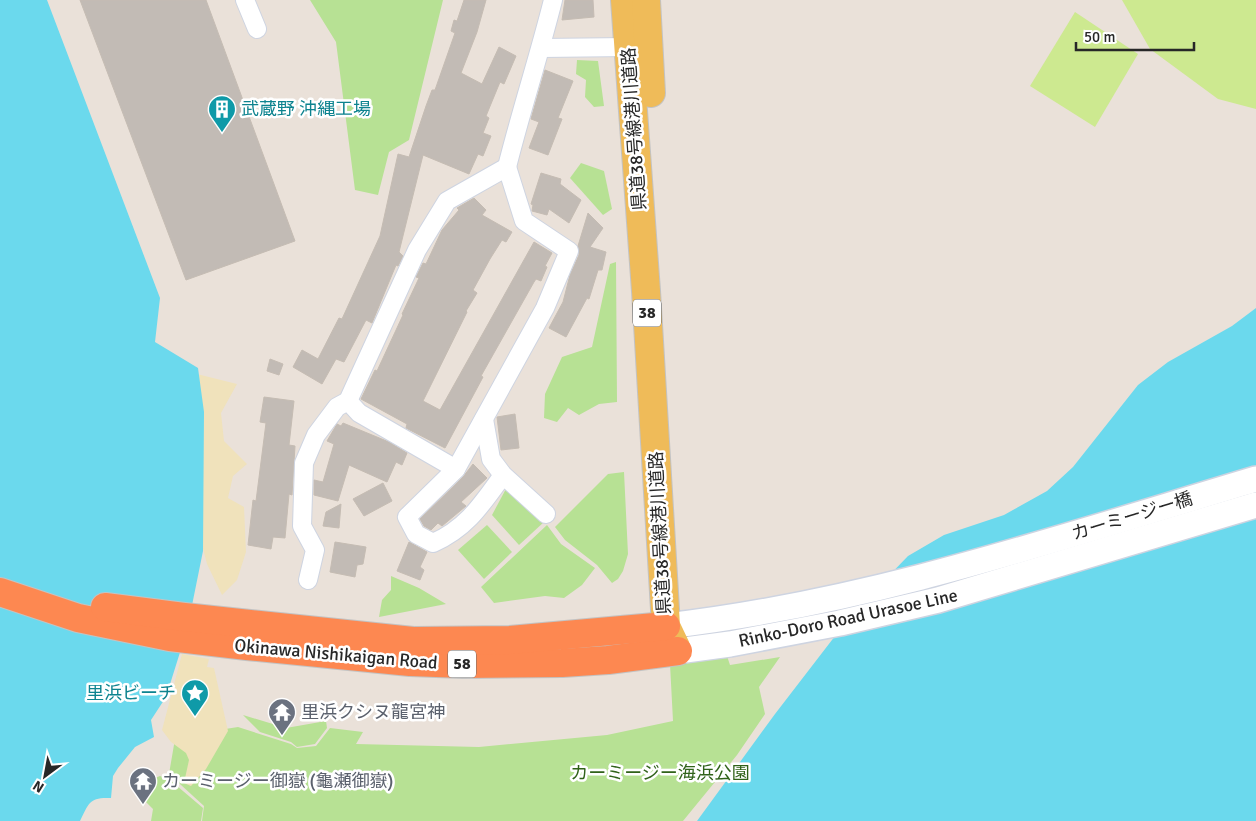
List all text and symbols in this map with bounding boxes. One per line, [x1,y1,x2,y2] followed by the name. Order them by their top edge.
[1076,20,1194,52] scale bar
[1084,28,1115,46] text: 50 m
[617,47,651,211] street label: 県道38号線港川道路
[207,94,237,133] building icon: 武蔵野 沖縄工場
[241,98,371,120] place label: 武蔵野 沖縄工場
[633,300,661,326] road number: 38
[645,451,675,615] street label: 県道38号線港川道路
[1069,487,1195,545] street label: カーミージー橋
[736,584,960,652] street label: Rinko-Doro Road Urasoe Line
[233,634,439,674] street label: Okinawa Nishikaigan Road
[448,651,476,678] road number: 58
[180,678,210,717] place icon: 里浜ビーチ
[86,682,176,704] place label: 里浜ビーチ
[267,697,297,736] temple icon: 里浜クシヌ龍宮神
[301,701,445,723] place label: 里浜クシヌ龍宮神
[20,751,70,801] north arrow
[570,762,750,784] park label: カーミージー海浜公園
[128,766,158,805] temple icon: カーミージー御嶽 (龜瀬御嶽)
[162,770,394,792] place label: カーミージー御嶽 (龜瀬御嶽)
[30,777,47,796] text: N

